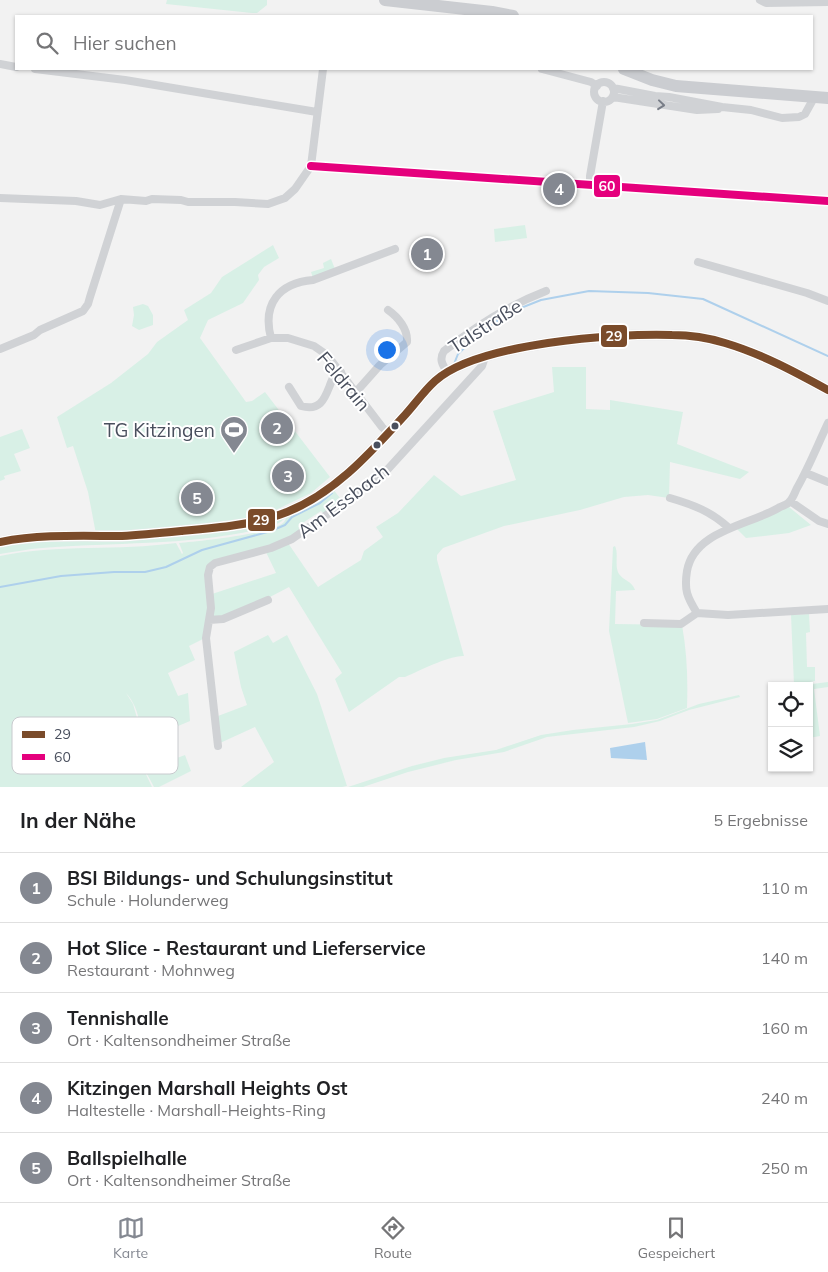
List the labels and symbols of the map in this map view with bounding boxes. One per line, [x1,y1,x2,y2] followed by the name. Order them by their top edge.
[657,99,665,110] one-way arrow
[543,170,575,208] pin: 4
[593,174,621,198] line badge: 60
[599,177,615,195] text: 60
[411,235,443,273] pin: 1
[444,293,526,359] street label: Talstraße
[600,324,628,348] line badge: 29
[606,327,622,345] text: 29
[374,337,400,363] your location
[312,346,376,416] street label: Feldrain
[261,409,293,447] pin: 2
[219,415,249,454] sports icon: TG Kitzingen
[104,418,215,442] place label: TG Kitzingen
[390,421,400,431] unlabelled marker
[372,440,382,450] unlabelled marker
[272,457,304,495] pin: 3
[292,459,394,543] street label: Am Essbach
[181,479,213,517] pin: 5
[247,508,276,532] line badge: 29
[253,511,269,529] text: 29
[12,717,178,774] legend
[54,725,71,743] text: 29
[54,748,71,766] text: 60

